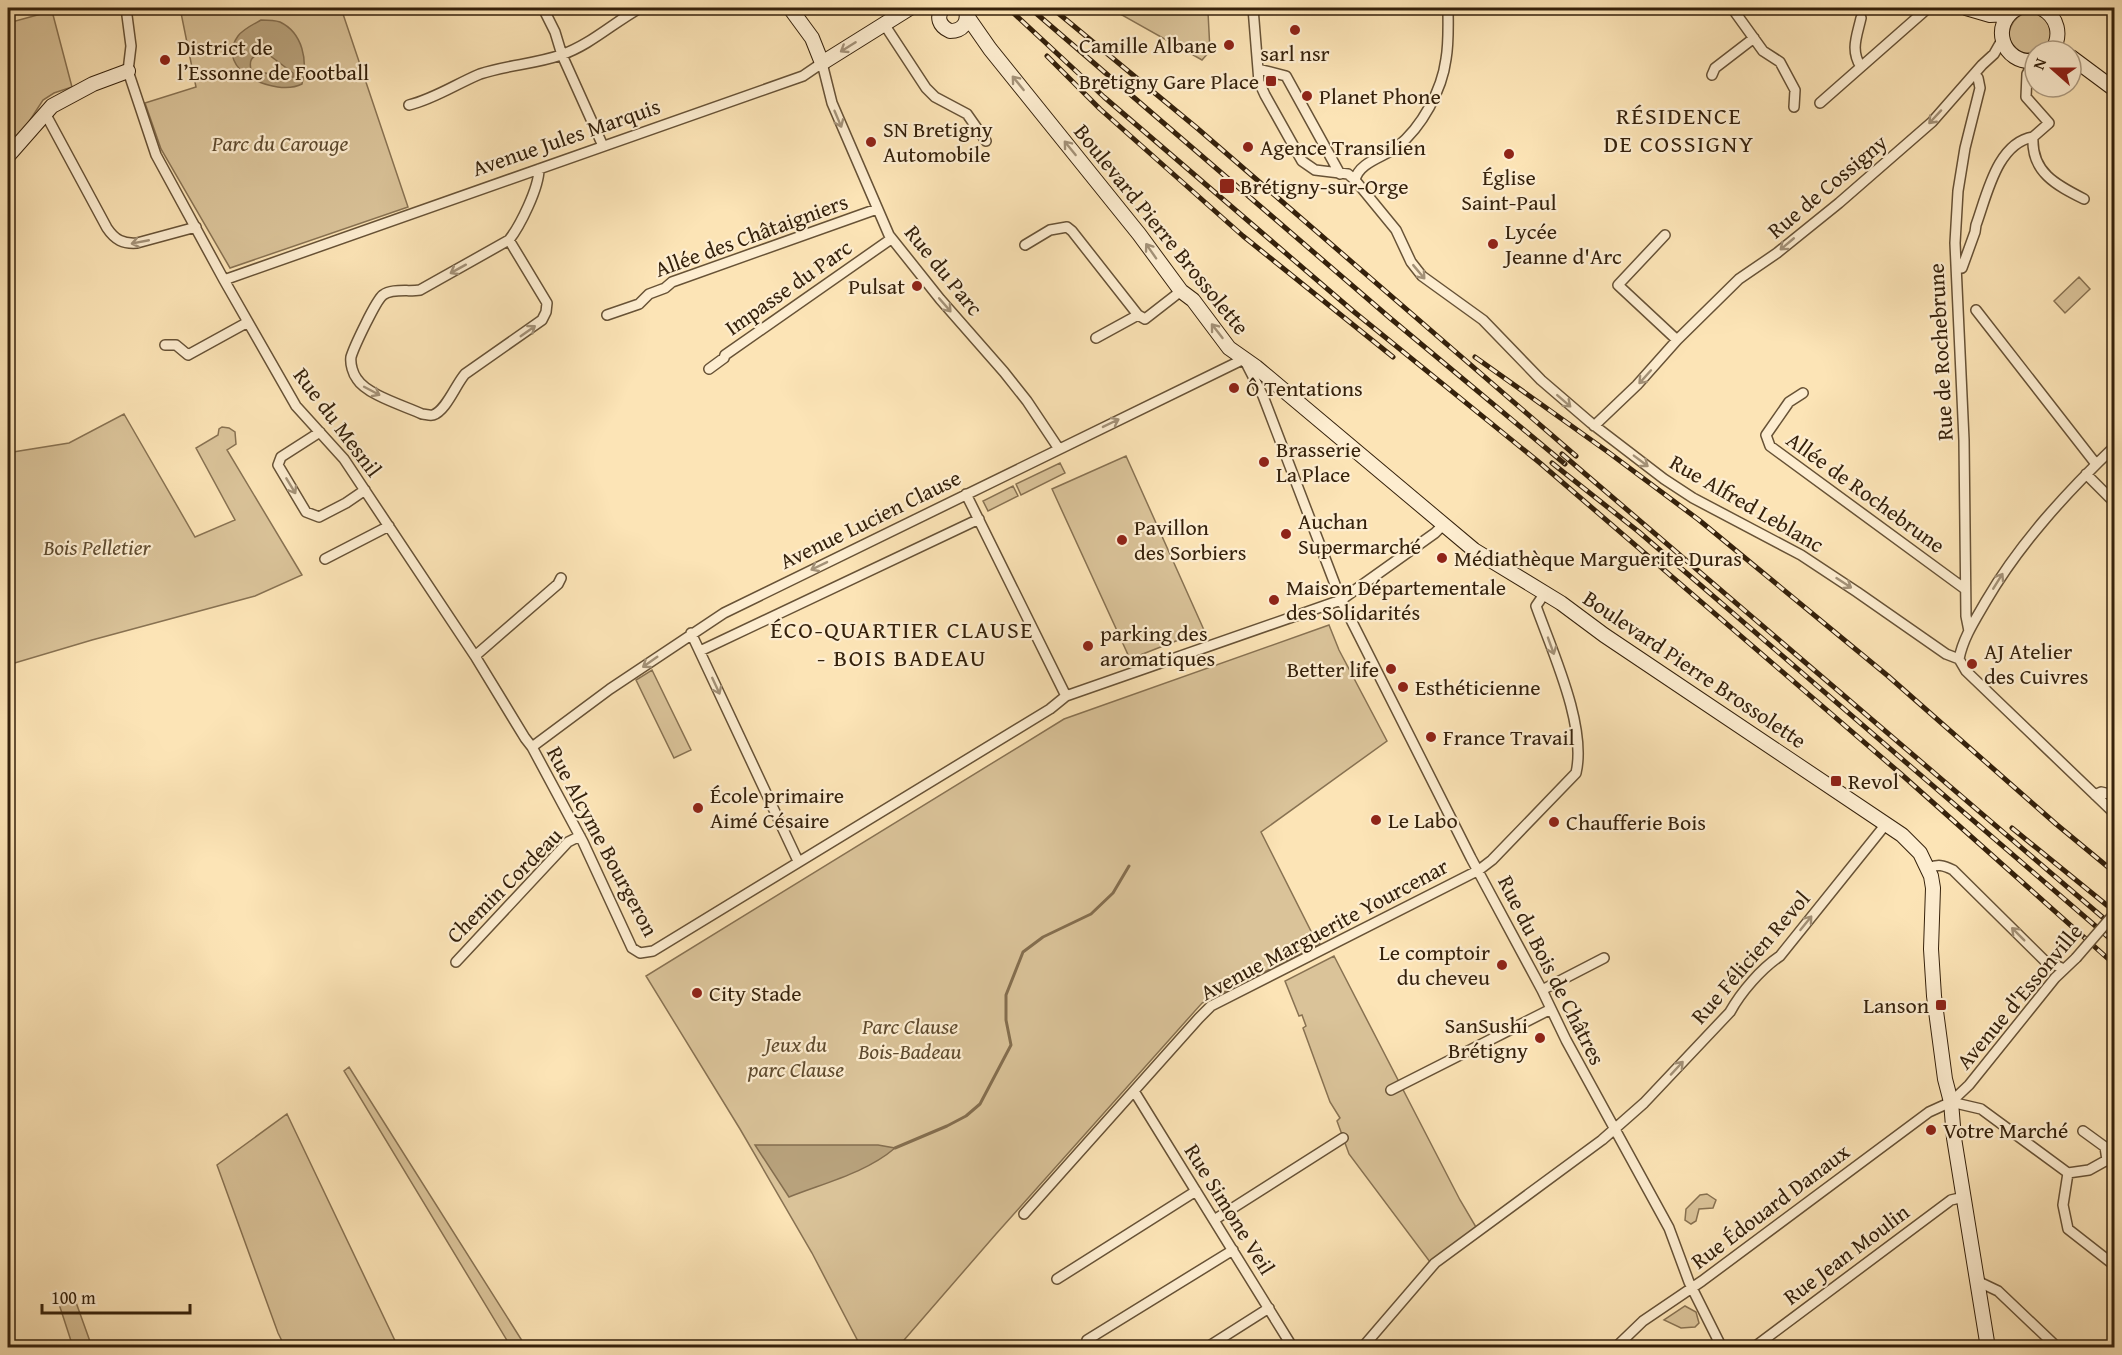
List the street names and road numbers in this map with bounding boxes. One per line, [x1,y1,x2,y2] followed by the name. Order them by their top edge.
[468,90,664,184] street label: Avenue Jules Marquis
[1067,117,1257,341] street label: Boulevard Pierre Brossolette
[1760,126,1894,246] street label: Rue de Cossigny
[650,185,852,285] street label: Allée des Châtaigniers
[897,218,991,323] street label: Rue du Parc
[718,231,858,343] street label: Impasse du Parc
[1919,262,1961,442] street label: Rue de Rochebrune
[286,360,390,484] street label: Rue du Mesnil
[1780,423,1952,561] street label: Allée de Rochebrune
[1664,446,1830,560] street label: Rue Alfred Leblanc
[774,461,966,577] street label: Avenue Lucien Clause
[1577,582,1813,756] street label: Boulevard Pierre Brossolette
[539,740,667,942] street label: Rue Alcyme Bourgeron
[439,820,569,950] street label: Chemin Cordeau
[1194,850,1454,1008] street label: Avenue Marguerite Yourcenar
[1490,870,1614,1070] street label: Rue du Bois de Châtres
[1683,883,1817,1031] street label: Rue Félicien Revol
[1948,916,2090,1076] street label: Avenue d'Essonville
[1684,1135,1857,1276] street label: Rue Édouard Danaux
[1177,1137,1283,1281] street label: Rue Simone Veil
[1776,1196,1916,1312] street label: Rue Jean Moulin

